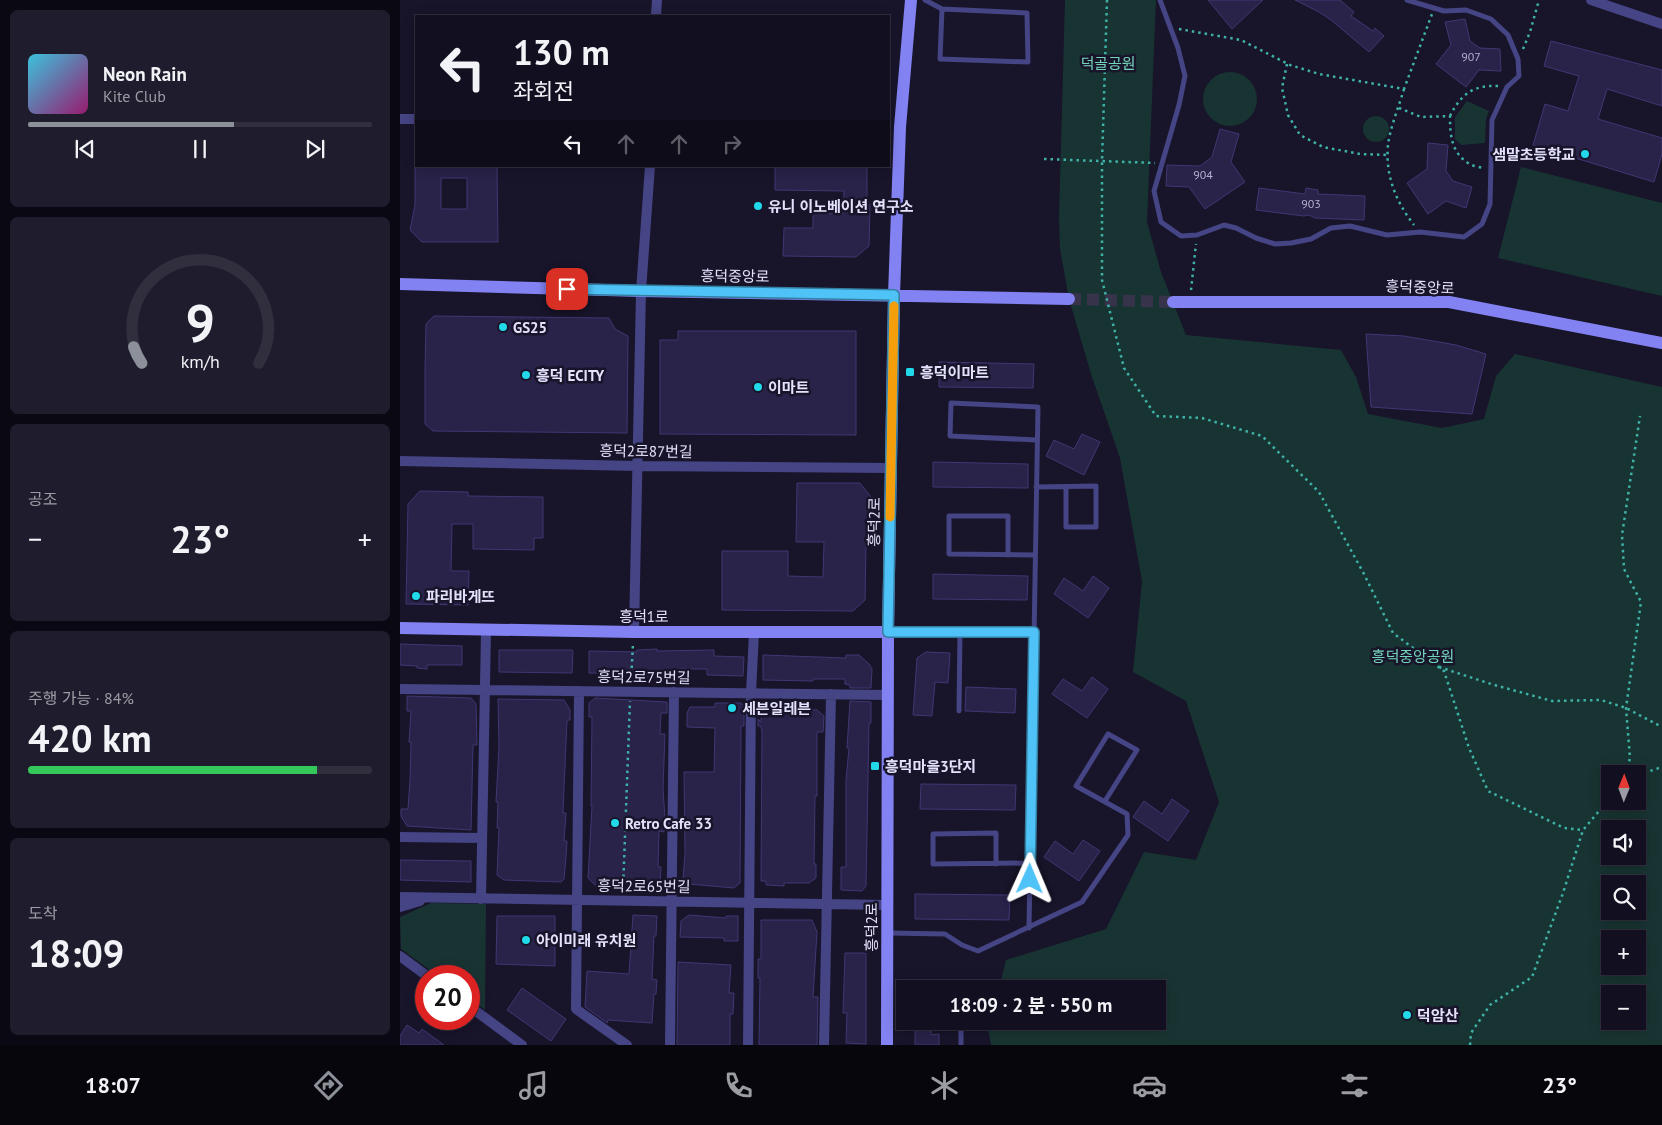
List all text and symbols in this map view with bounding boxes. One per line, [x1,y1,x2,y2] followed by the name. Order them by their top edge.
[513,29,610,75] text: 130 m
[430,35,495,100] icon: left
[1461,49,1481,64] house number: 907
[1080,54,1136,73] park label: 덕골공원
[103,62,187,86] text: Neon Rain
[513,77,574,105] text: 좌회전
[103,86,166,106] text: Kite Club
[559,130,587,158] icon: left
[612,130,640,158] icon: ahead
[665,130,693,158] icon: ahead
[718,130,746,158] icon: right
[71,135,99,163] icon: previous
[186,135,214,163] icon: pause
[301,135,329,163] icon: next
[1492,145,1575,164] place label: 샘말초등학교
[1579,148,1591,160] marker: 샘말초등학교
[1193,167,1213,182] house number: 904
[1301,196,1321,211] house number: 903
[768,197,914,216] place label: 유니 이노베이션 연구소
[752,200,764,212] marker: 유니 이노베이션 연구소
[700,266,770,286] street label: 흥덕중앙로
[546,268,588,310] pin
[553,275,581,303] icon: arrive
[1385,276,1455,298] street label: 흥덕중앙로
[185,289,215,356] text: 9
[513,318,547,337] place label: GS25
[497,321,509,333] marker: GS25
[180,350,220,373] text: km/h
[920,363,989,382] place label: 흥덕이마트
[536,366,604,385] place label: 흥덕 ECITY
[904,366,916,378] marker: 흥덕이마트
[520,369,532,381] marker: 흥덕 ECITY
[768,378,810,397] place label: 이마트
[752,381,764,393] marker: 이마트
[599,441,693,461] street label: 흥덕2로87번길
[28,489,57,509] text: 공조
[864,497,884,547] street label: 흥덕2로
[170,514,230,563] text: 23°
[28,520,42,557] text: −
[358,520,372,557] text: +
[426,587,495,606] place label: 파리바게뜨
[410,590,422,602] marker: 파리바게뜨
[619,607,669,626] street label: 흥덕1로
[1372,647,1454,666] park label: 흥덕중앙공원
[597,667,691,687] street label: 흥덕2로75번길
[28,688,134,708] text: 주행 가능 · 84%
[742,699,811,718] place label: 세븐일레븐
[726,702,738,714] marker: 세븐일레븐
[28,713,152,762] text: 420 km
[885,757,976,776] place label: 흥덕마을3단지
[869,760,881,772] marker: 흥덕마을3단지
[1601,765,1646,810] north arrow
[1601,765,1646,1030] map controls
[625,814,712,833] place label: Retro Cafe 33
[609,817,621,829] marker: Retro Cafe 33
[1601,820,1646,865] button: sound
[1003,852,1055,904] position arrow
[1601,875,1646,920] button: search
[597,876,691,896] street label: 흥덕2로65번길
[862,902,881,952] street label: 흥덕2로
[28,903,57,923] text: 도착
[28,928,124,977] text: 18:09
[1601,930,1646,975] button: +
[536,931,636,950] place label: 아이미래 유치원
[520,934,532,946] marker: 아이미래 유치원
[415,965,480,1030] speed limit sign: 20
[1601,985,1646,1030] button: −
[950,993,1112,1017] text: 18:09 · 2 분 · 550 m
[1417,1006,1459,1025] place label: 덕암산
[1401,1009,1413,1021] marker: 덕암산
[311,1068,346,1103] icon: directions
[516,1068,551,1103] icon: music
[721,1068,756,1103] icon: phone
[927,1068,962,1103] icon: climate
[1132,1068,1167,1103] icon: car
[1337,1068,1372,1103] icon: filters
[85,1071,141,1099] text: 18:07
[1542,1071,1577,1099] text: 23°

